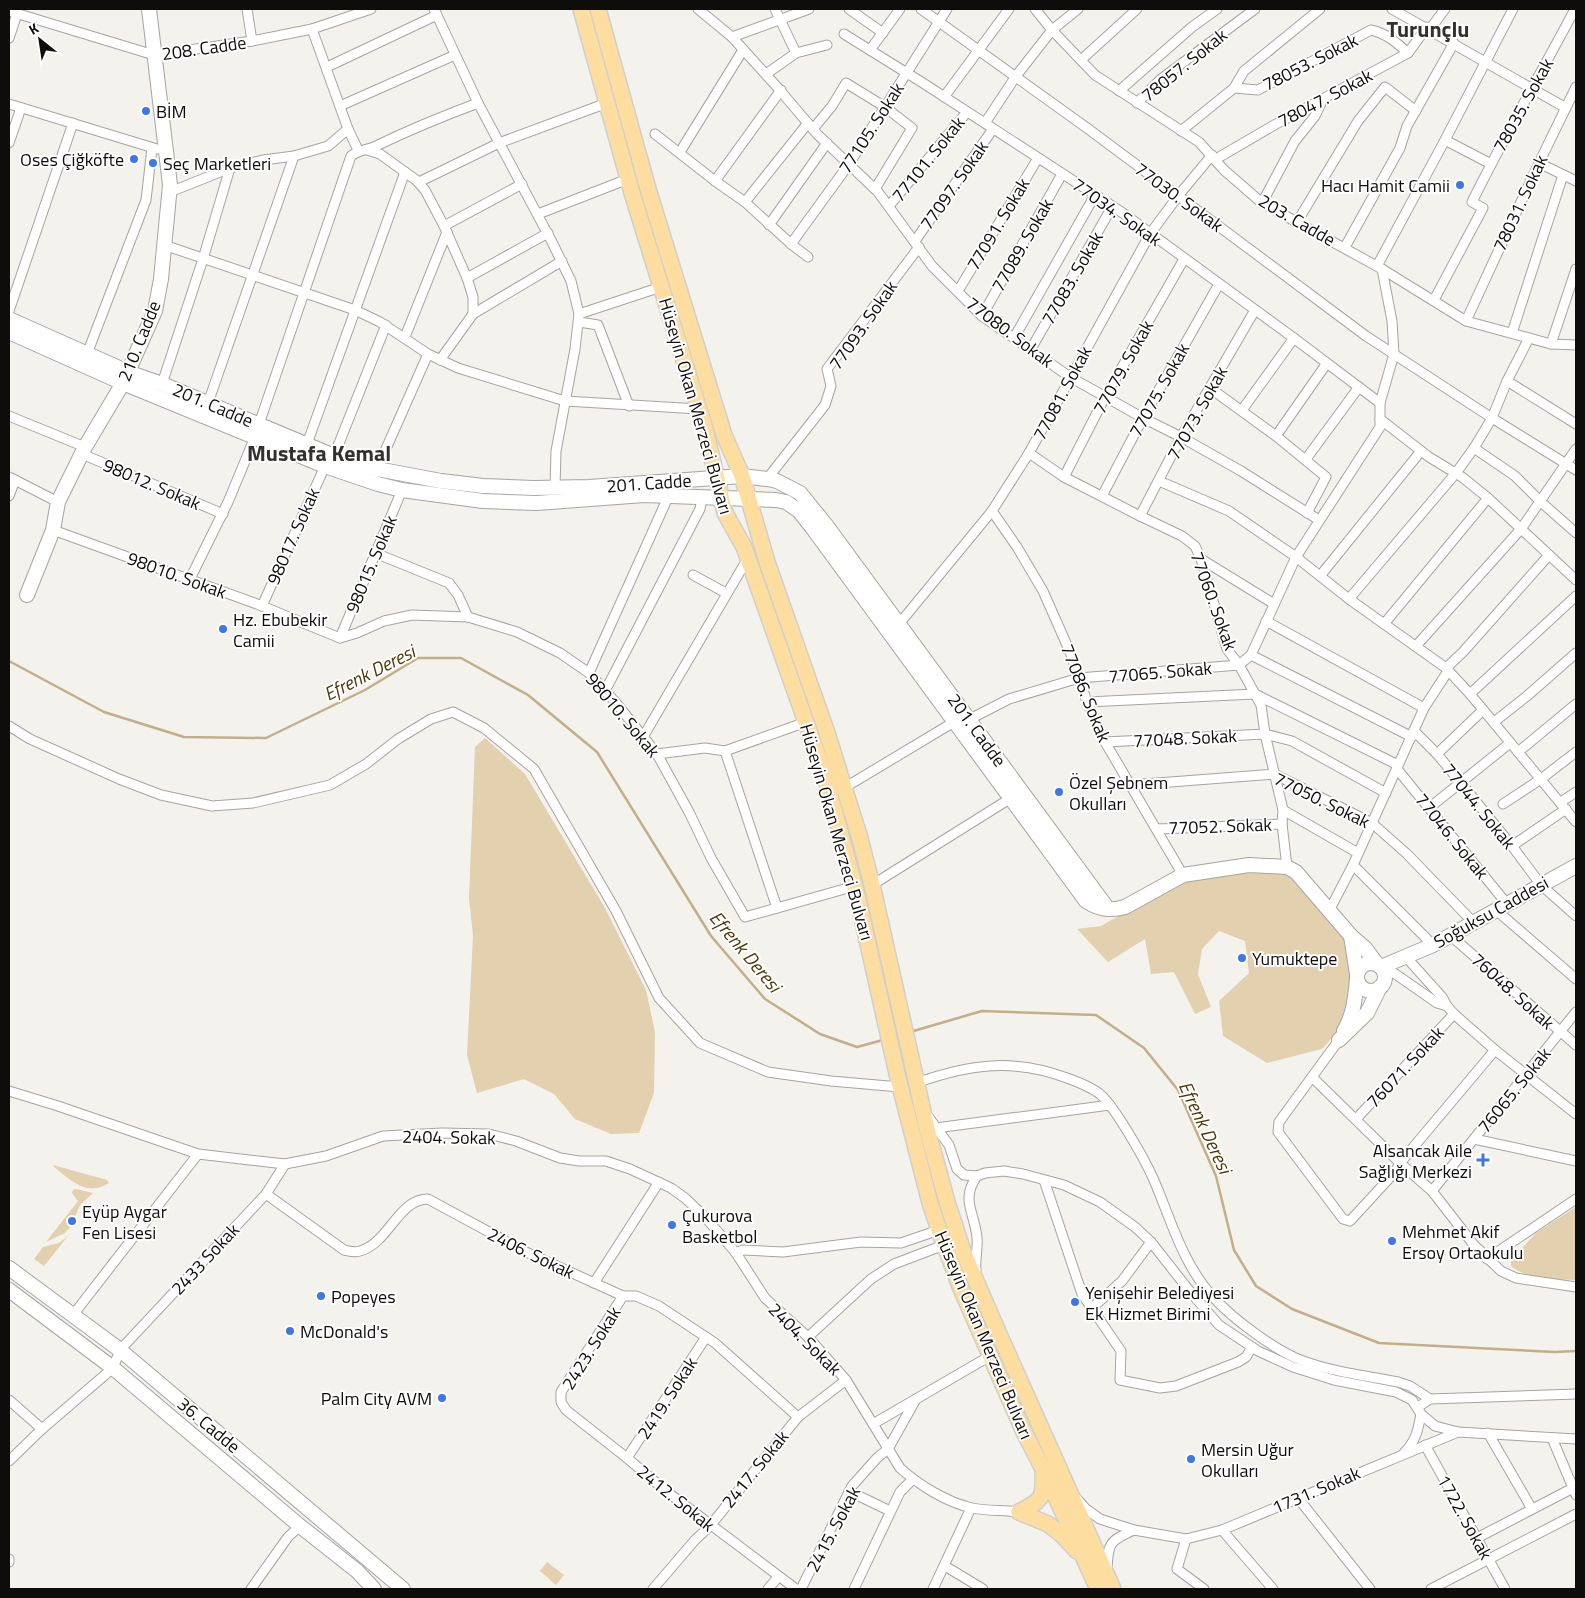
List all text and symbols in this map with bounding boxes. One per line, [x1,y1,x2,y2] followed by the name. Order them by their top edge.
[1387,12,1469,46] district label: Turunçlu
[15,15,65,65] north arrow
[24,17,43,39] text: K
[1135,22,1233,108] street label: 78057. Sokak
[1258,26,1363,98] street label: 78053. Sokak
[160,29,248,67] street label: 208. Cadde
[1486,53,1560,157] street label: 78035. Sokak
[1273,62,1377,134] street label: 78047. Sokak
[831,77,911,179] street label: 77105. Sokak
[156,98,187,125] place label: BİM
[140,105,152,117] marker: BİM
[885,110,971,208] street label: 77101. Sokak
[913,134,995,235] street label: 77097. Sokak
[20,146,124,173] place label: Oses Çiğköfte
[163,150,271,177] place label: Seç Marketleri
[1486,150,1554,256] street label: 78031. Sokak
[128,153,140,165] marker: Oses Çiğköfte
[1129,156,1229,239] street label: 77030. Sokak
[147,157,159,169] marker: Seç Marketleri
[1067,171,1168,253] street label: 77034. Sokak
[960,172,1036,275] street label: 77091. Sokak
[1321,172,1450,199] place label: Hacı Hamit Camii
[1454,179,1466,191] marker: Hacı Hamit Camii
[1253,187,1341,253] street label: 203. Cadde
[984,193,1060,297] street label: 77089. Sokak
[1034,226,1110,330] street label: 77083. Sokak
[822,274,904,375] street label: 77093. Sokak
[960,290,1060,374] street label: 77080. Sokak
[652,295,740,517] street label: Hüseyin Okan Merzeci Bulvarı
[111,297,167,385] street label: 210. Cadde
[1086,315,1160,419] street label: 77079. Sokak
[1122,338,1196,442] street label: 77075. Sokak
[1026,341,1098,445] street label: 77081. Sokak
[1160,361,1234,465] street label: 77073. Sokak
[169,376,257,434] street label: 201. Cadde
[247,436,391,470] district label: Mustafa Kemal
[99,451,205,517] street label: 98012. Sokak
[606,467,692,499] street label: 201. Cadde
[260,483,327,589] street label: 98017. Sokak
[338,511,404,617] street label: 98015. Sokak
[124,545,231,606] street label: 98010. Sokak
[1184,548,1245,655] street label: 77060. Sokak
[233,606,328,654] place label: Hz. Ebubekir Camii
[217,623,229,635] marker: Hz. Ebubekir Camii
[318,636,422,707] water label: Efrenk Deresi
[1054,640,1118,746] street label: 77086. Sokak
[1107,654,1213,690] street label: 77065. Sokak
[579,667,667,764] street label: 98010. Sokak
[941,688,1013,772] street label: 201. Cadde
[793,721,881,943] street label: Hüseyin Okan Merzeci Bulvarı
[1133,722,1238,754] street label: 77048. Sokak
[1436,757,1522,855] street label: 77044. Sokak
[1269,765,1375,835] street label: 77050. Sokak
[1069,769,1168,817] place label: Özel Şebnem Okulları
[1053,786,1065,798] marker: Özel Şebnem Okulları
[1409,787,1495,885] street label: 77046. Sokak
[1168,811,1273,841] street label: 77052. Sokak
[1429,869,1553,955] street label: Soğuksu Caddesi
[703,904,790,1000] water label: Efrenk Deresi
[1252,945,1337,972] place label: Yumuktepe
[1465,946,1561,1036] street label: 76048. Sokak
[1236,952,1248,964] marker: Yumuktepe
[1360,1020,1450,1114] street label: 76071. Sokak
[1471,1041,1557,1139] street label: 76065. Sokak
[1172,1076,1241,1180] water label: Efrenk Deresi
[402,1123,496,1151] street label: 2404. Sokak
[1359,1137,1472,1185] place label: Alsancak Aile Sağlığı Merkezi
[1476,1153,1490,1167] marker: Alsancak Aile Sağlığı Merkezi
[82,1198,167,1246] place label: Eyüp Aygar Fen Lisesi
[682,1202,757,1250] place label: Çukurova Basketbol
[66,1215,78,1227] marker: Eyüp Aygar Fen Lisesi
[165,1217,246,1301] street label: 2433 Sokak
[1402,1218,1523,1266] place label: Mehmet Akif Ersoy Ortaokulu
[666,1219,678,1231] marker: Çukurova Basketbol
[483,1220,579,1286] street label: 2406. Sokak
[928,1227,1040,1443] street label: Hüseyin Okan Merzeci Bulvarı
[1386,1235,1398,1247] marker: Mehmet Akif Ersoy Ortaokulu
[1085,1279,1234,1327] place label: Yenişehir Belediyesi Ek Hizmet Birimi
[331,1283,396,1310] place label: Popeyes
[315,1290,327,1302] marker: Popeyes
[762,1296,848,1382] street label: 2404. Sokak
[1069,1296,1081,1308] marker: Yenişehir Belediyesi Ek Hizmet Birimi
[555,1301,627,1395] street label: 2423. Sokak
[300,1318,388,1345] place label: McDonald's
[284,1325,296,1337] marker: McDonald's
[630,1351,704,1445] street label: 2419. Sokak
[321,1385,432,1412] place label: Palm City AVM
[172,1391,246,1459] street label: 36. Cadde
[436,1392,448,1404] marker: Palm City AVM
[715,1424,795,1514] street label: 2417. Sokak
[1201,1436,1294,1484] place label: Mersin Uğur Okulları
[1185,1453,1197,1465] marker: Mersin Uğur Okulları
[631,1458,721,1538] street label: 2412. Sokak
[1268,1459,1365,1521] street label: 1731. Sokak
[1430,1470,1500,1565] street label: 1722. Sokak
[799,1481,867,1577] street label: 2415. Sokak

